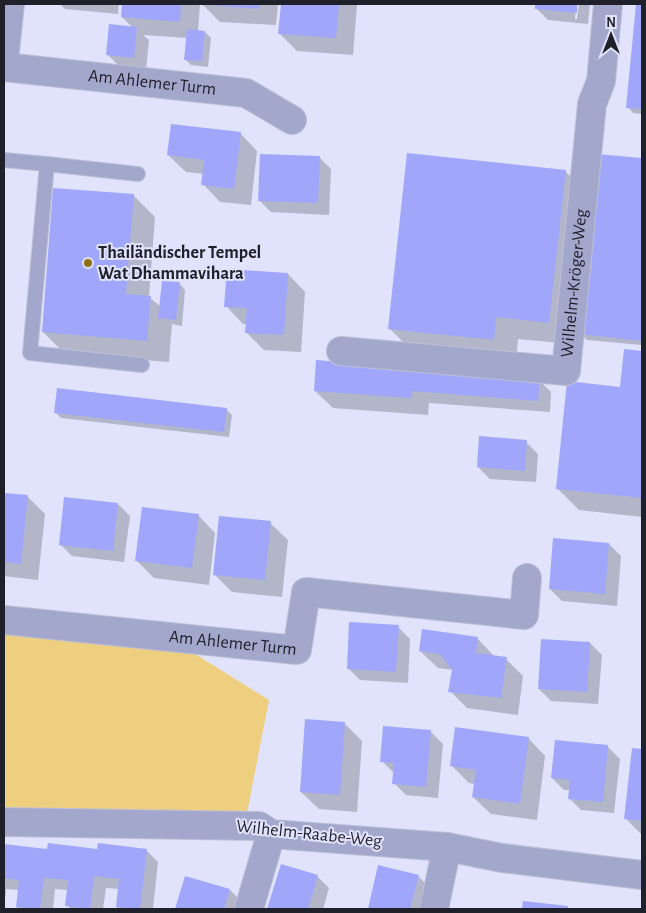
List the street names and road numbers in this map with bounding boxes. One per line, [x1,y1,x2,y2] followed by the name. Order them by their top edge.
[87,67,217,99] street label: Am Ahlemer Turm
[558,208,591,358] street label: Wilhelm-Kröger-Weg
[168,628,298,659] street label: Am Ahlemer Turm
[235,817,383,851] street label: Wilhelm-Raabe-Weg

